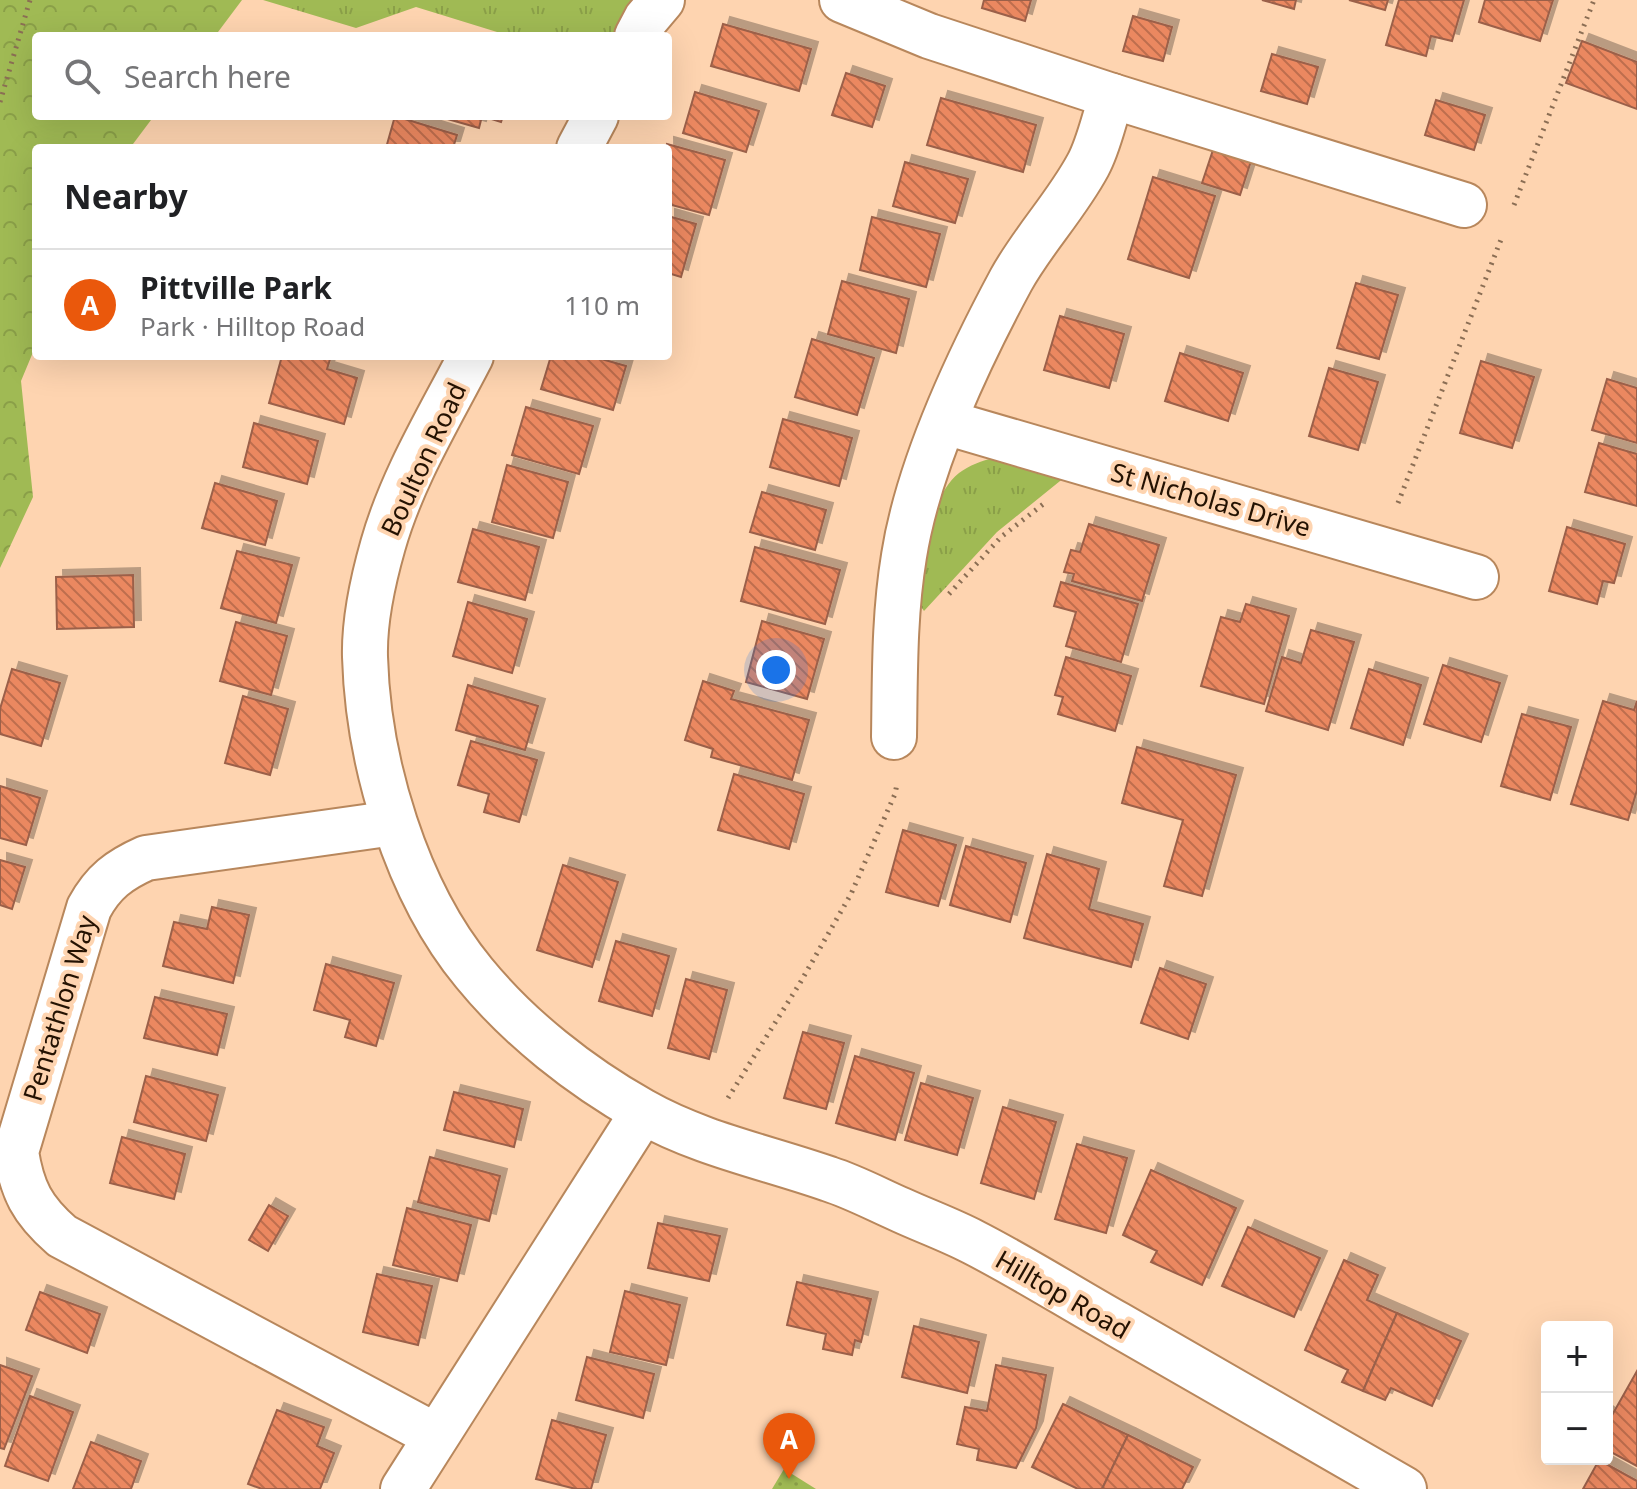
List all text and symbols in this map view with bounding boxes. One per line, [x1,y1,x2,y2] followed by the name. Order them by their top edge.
[32,32,672,120] search box
[60,54,104,98] icon: search
[124,56,291,97] text: Search here
[64,173,188,219] text: Nearby
[140,267,332,308] text: Pittville Park
[81,287,99,323] text: A
[564,287,640,323] text: 110 m
[140,308,365,344] text: Park · Hilltop Road
[372,376,474,542] street label: Boulton Road
[1107,453,1315,545] street label: St Nicholas Drive
[756,650,796,690] your location
[14,910,105,1105] street label: Pentathlon Way
[989,1241,1137,1347] street label: Hilltop Road
[1541,1321,1613,1465] map controls
[1541,1321,1613,1393] button: +
[1541,1393,1613,1465] button: −
[763,1413,815,1479] pin: A

